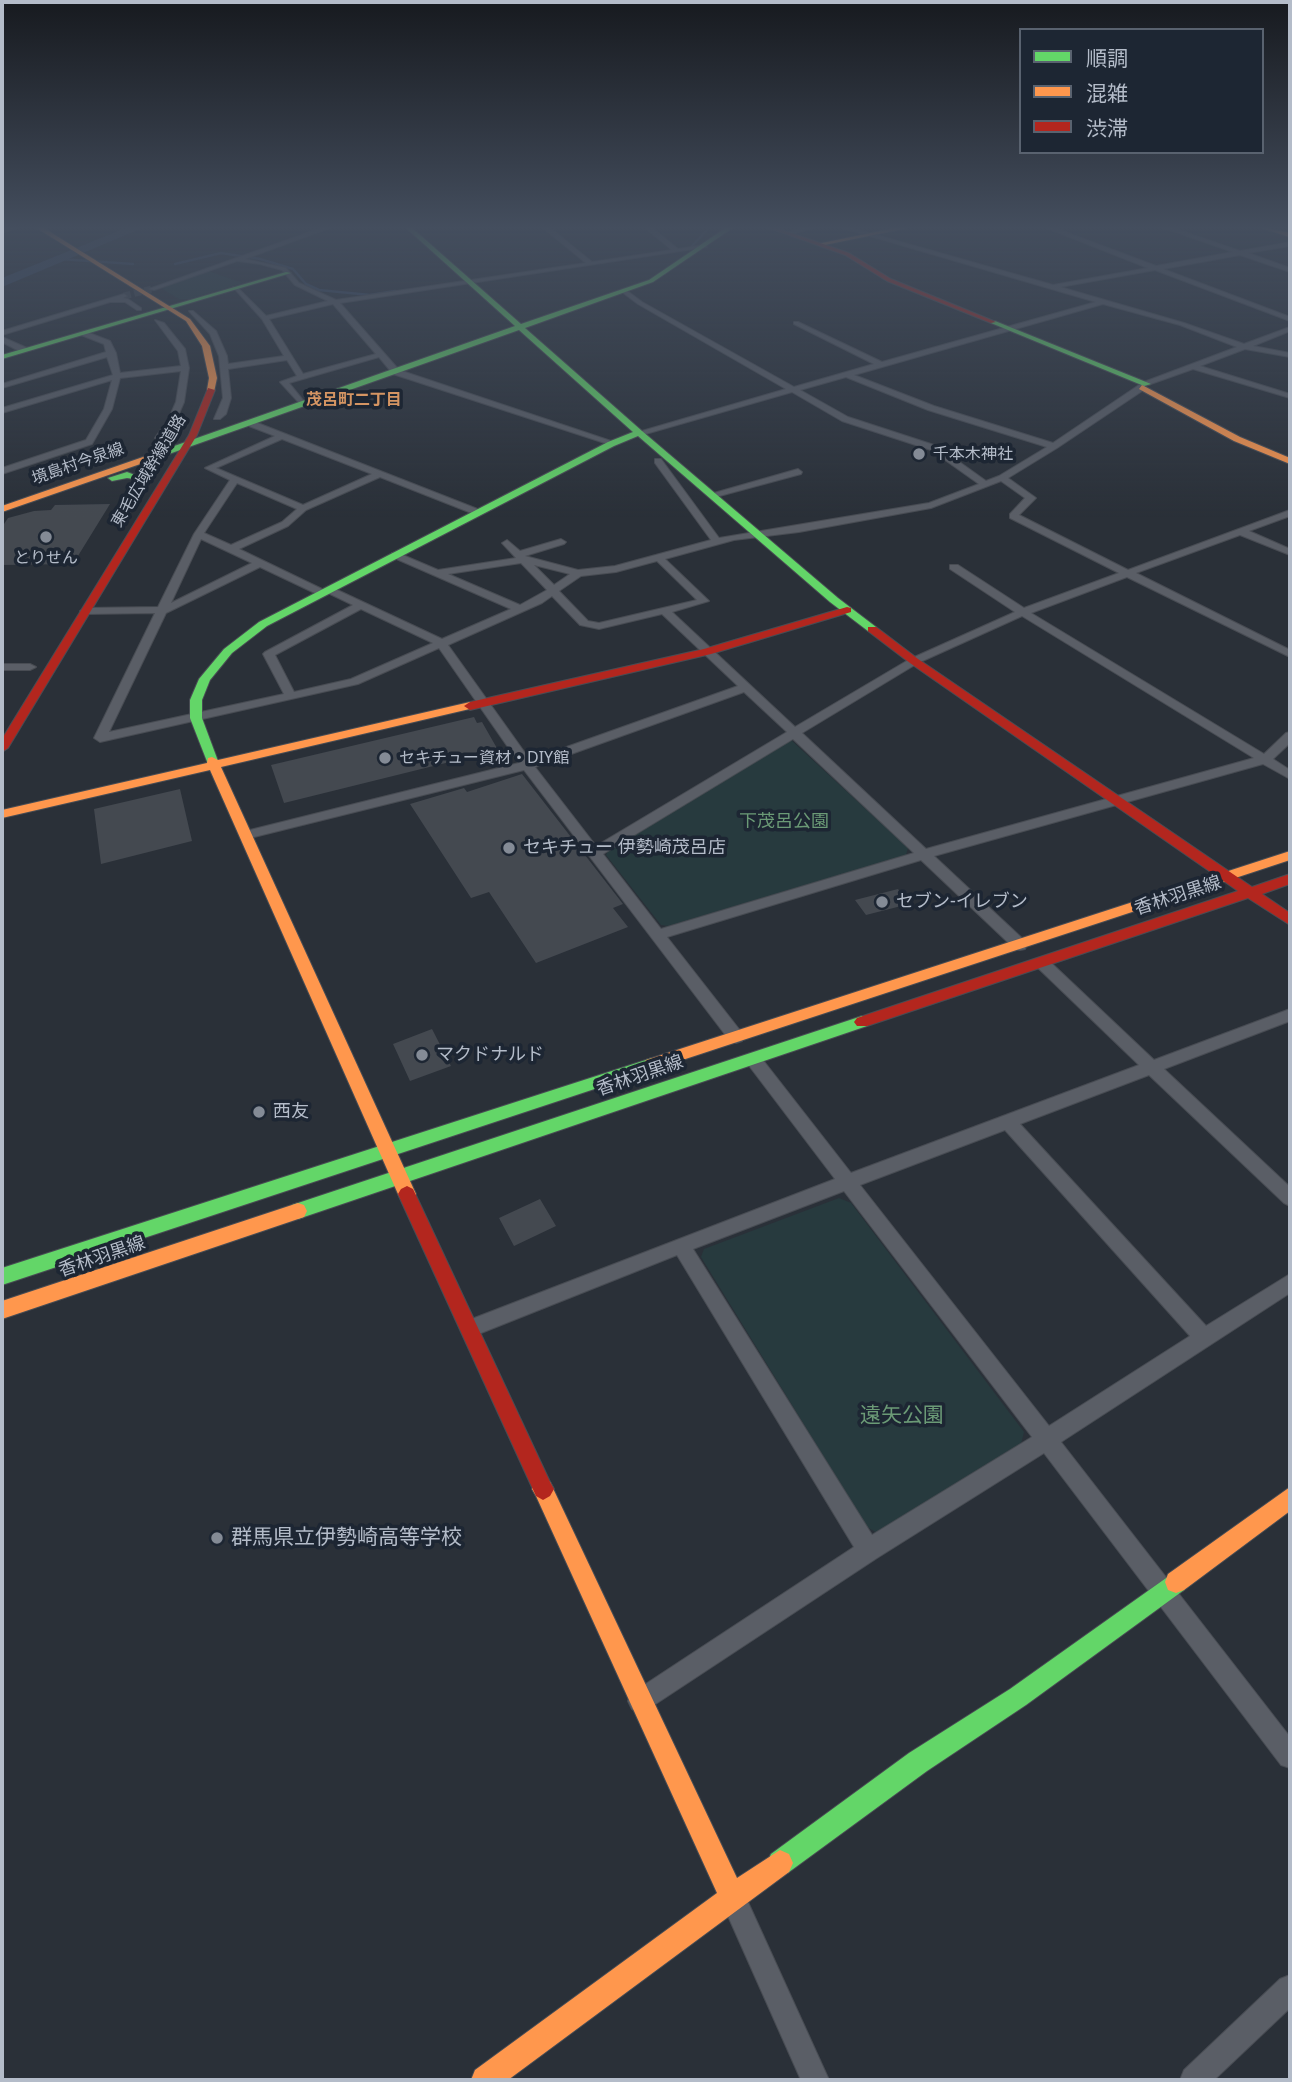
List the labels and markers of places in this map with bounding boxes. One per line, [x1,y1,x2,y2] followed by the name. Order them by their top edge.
[933,444,1013,464] place label: 千本木神社
[911,446,927,462] marker: 千本木神社
[38,529,54,545] marker: とりせん
[14,548,78,568] place label: とりせん
[399,748,569,768] place label: セキチュー資材・DIY館
[377,750,393,766] marker: セキチュー資材・DIY館
[523,837,726,859] place label: セキチュー 伊勢崎茂呂店
[501,840,517,856] marker: セキチュー 伊勢崎茂呂店
[896,891,1028,913] place label: セブン-イレブン
[874,894,890,910] marker: セブン-イレブン
[436,1044,544,1066] place label: マクドナルド
[414,1047,430,1063] marker: マクドナルド
[273,1101,309,1123] place label: 西友
[251,1104,267,1120] marker: 西友
[231,1525,462,1551] place label: 群馬県立伊勢崎高等学校
[209,1530,225,1546] marker: 群馬県立伊勢崎高等学校

